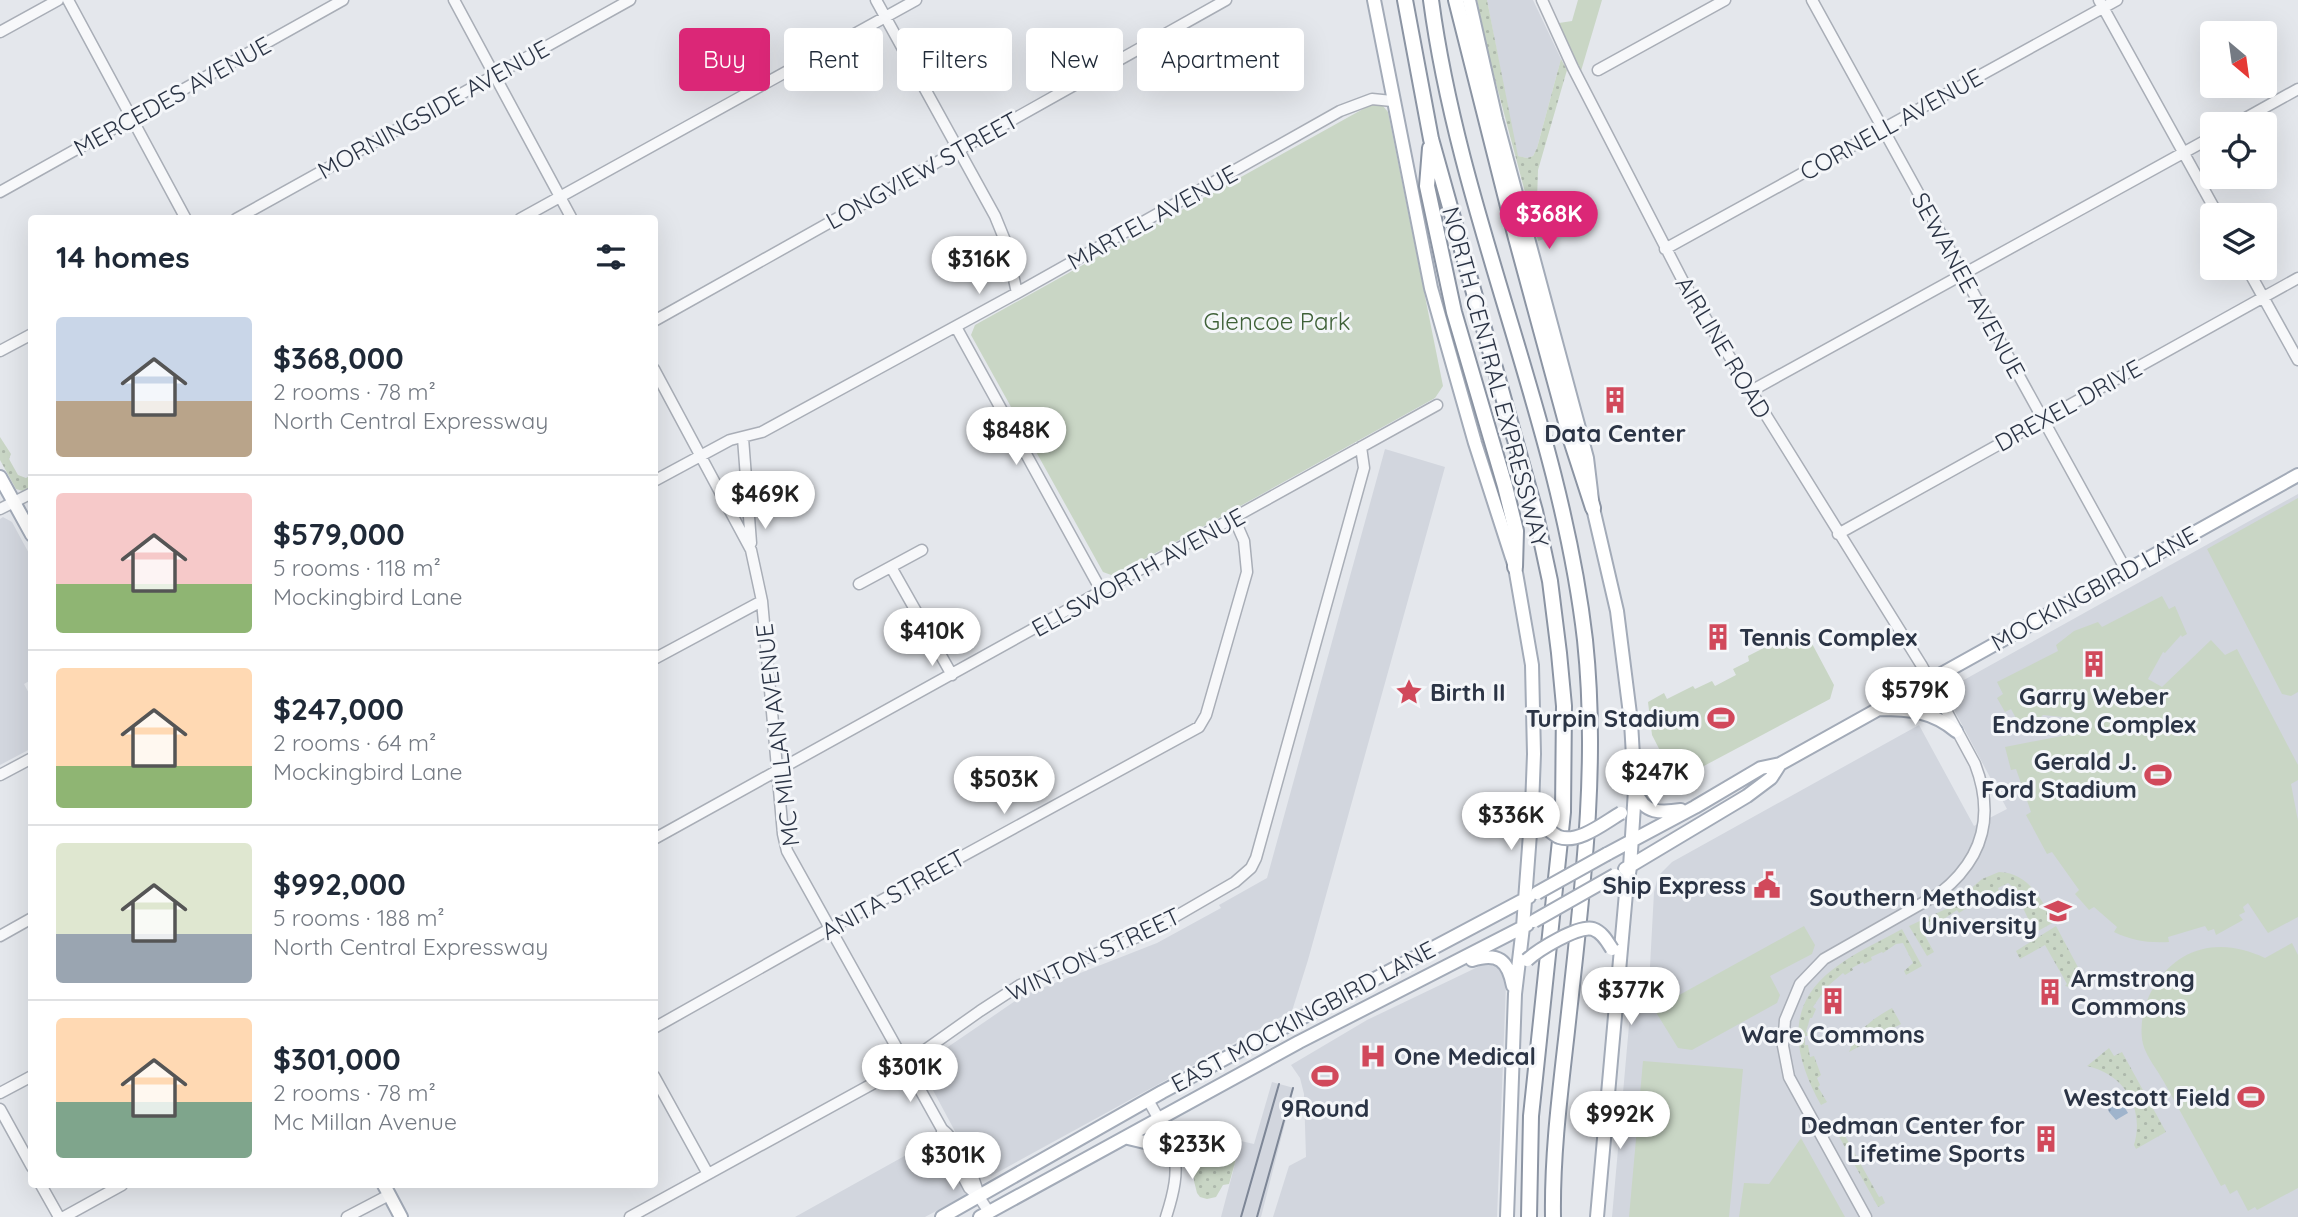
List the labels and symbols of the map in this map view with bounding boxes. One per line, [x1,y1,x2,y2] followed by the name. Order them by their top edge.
[2200,21,2277,98] north arrow
[68,29,276,163] street label: MERCEDES AVENUE
[312,33,554,185] street label: MORNINGSIDE AVENUE
[1794,61,1988,187] street label: CORNELL AVENUE
[820,105,1024,235] street label: LONGVIEW STREET
[1062,158,1242,276] street label: MARTEL AVENUE
[1906,187,2032,383] street label: SEWANEE AVENUE
[1500,191,1598,251] pin: $368K
[1436,203,1556,551] street label: NORTH CENTRAL EXPRESSWAY
[930,236,1028,296] pin: $316K
[1670,270,1778,424] street label: AIRLINE ROAD
[1203,306,1351,336] park label: Glencoe Park
[1989,352,2147,458] street label: DREXEL DRIVE
[1600,385,1630,415] building icon: Data Center
[967,407,1065,467] pin: $848K
[1544,418,1686,448] place label: Data Center
[716,472,814,531] pin: $469K
[1026,501,1250,643] street label: ELLSWORTH AVENUE
[1986,519,2202,657] street label: MOCKINGBIRD LANE
[883,608,981,668] pin: $410K
[748,622,806,848] street label: MC MILLAN AVENUE
[1703,622,1733,652] building icon: Tennis Complex
[1739,622,1917,652] place label: Tennis Complex
[2079,649,2109,679] building icon: Garry Weber Endzone Complex
[1866,668,1964,727] pin: $579K
[1394,677,1424,707] place icon: Birth II
[1430,677,1506,707] place label: Birth II
[1992,681,2196,739] place label: Garry Weber Endzone Complex
[1525,703,1700,733] place label: Turpin Stadium
[1706,703,1736,733] sports icon: Turpin Stadium
[1981,746,2137,804] place label: Gerald J. Ford Stadium
[1606,750,1704,809] pin: $247K
[955,756,1053,816] pin: $503K
[2143,760,2173,790] sports icon: Gerald J. Ford Stadium
[1462,792,1560,852] pin: $336K
[816,842,970,946] street label: ANITA STREET
[1602,870,1746,900] place label: Ship Express
[1752,870,1782,900] public building icon: Ship Express
[1809,882,2037,940] place label: Southern Methodist University
[2043,896,2073,926] school or university icon: Southern Methodist University
[1001,900,1185,1008] street label: WINTON STREET
[1166,934,1440,1098] street label: EAST MOCKINGBIRD LANE
[2071,963,2195,1021] place label: Armstrong Commons
[1582,968,1680,1027] pin: $377K
[2035,977,2065,1007] building icon: Armstrong Commons
[1818,986,1848,1016] building icon: Ware Commons
[1741,1019,1925,1049] place label: Ware Commons
[1358,1041,1388,1071] hospital icon: One Medical
[1394,1041,1536,1071] place label: One Medical
[861,1044,959,1104] pin: $301K
[1310,1061,1340,1091] sports icon: 9Round
[2064,1082,2230,1112] place label: Westcott Field
[2236,1082,2266,1112] sports icon: Westcott Field
[1571,1092,1669,1151] pin: $992K
[1281,1093,1369,1123] place label: 9Round
[1801,1110,2025,1168] place label: Dedman Center for Lifetime Sports
[1143,1122,1241,1181] pin: $233K
[2031,1124,2061,1154] building icon: Dedman Center for Lifetime Sports
[904,1132,1002,1192] pin: $301K

